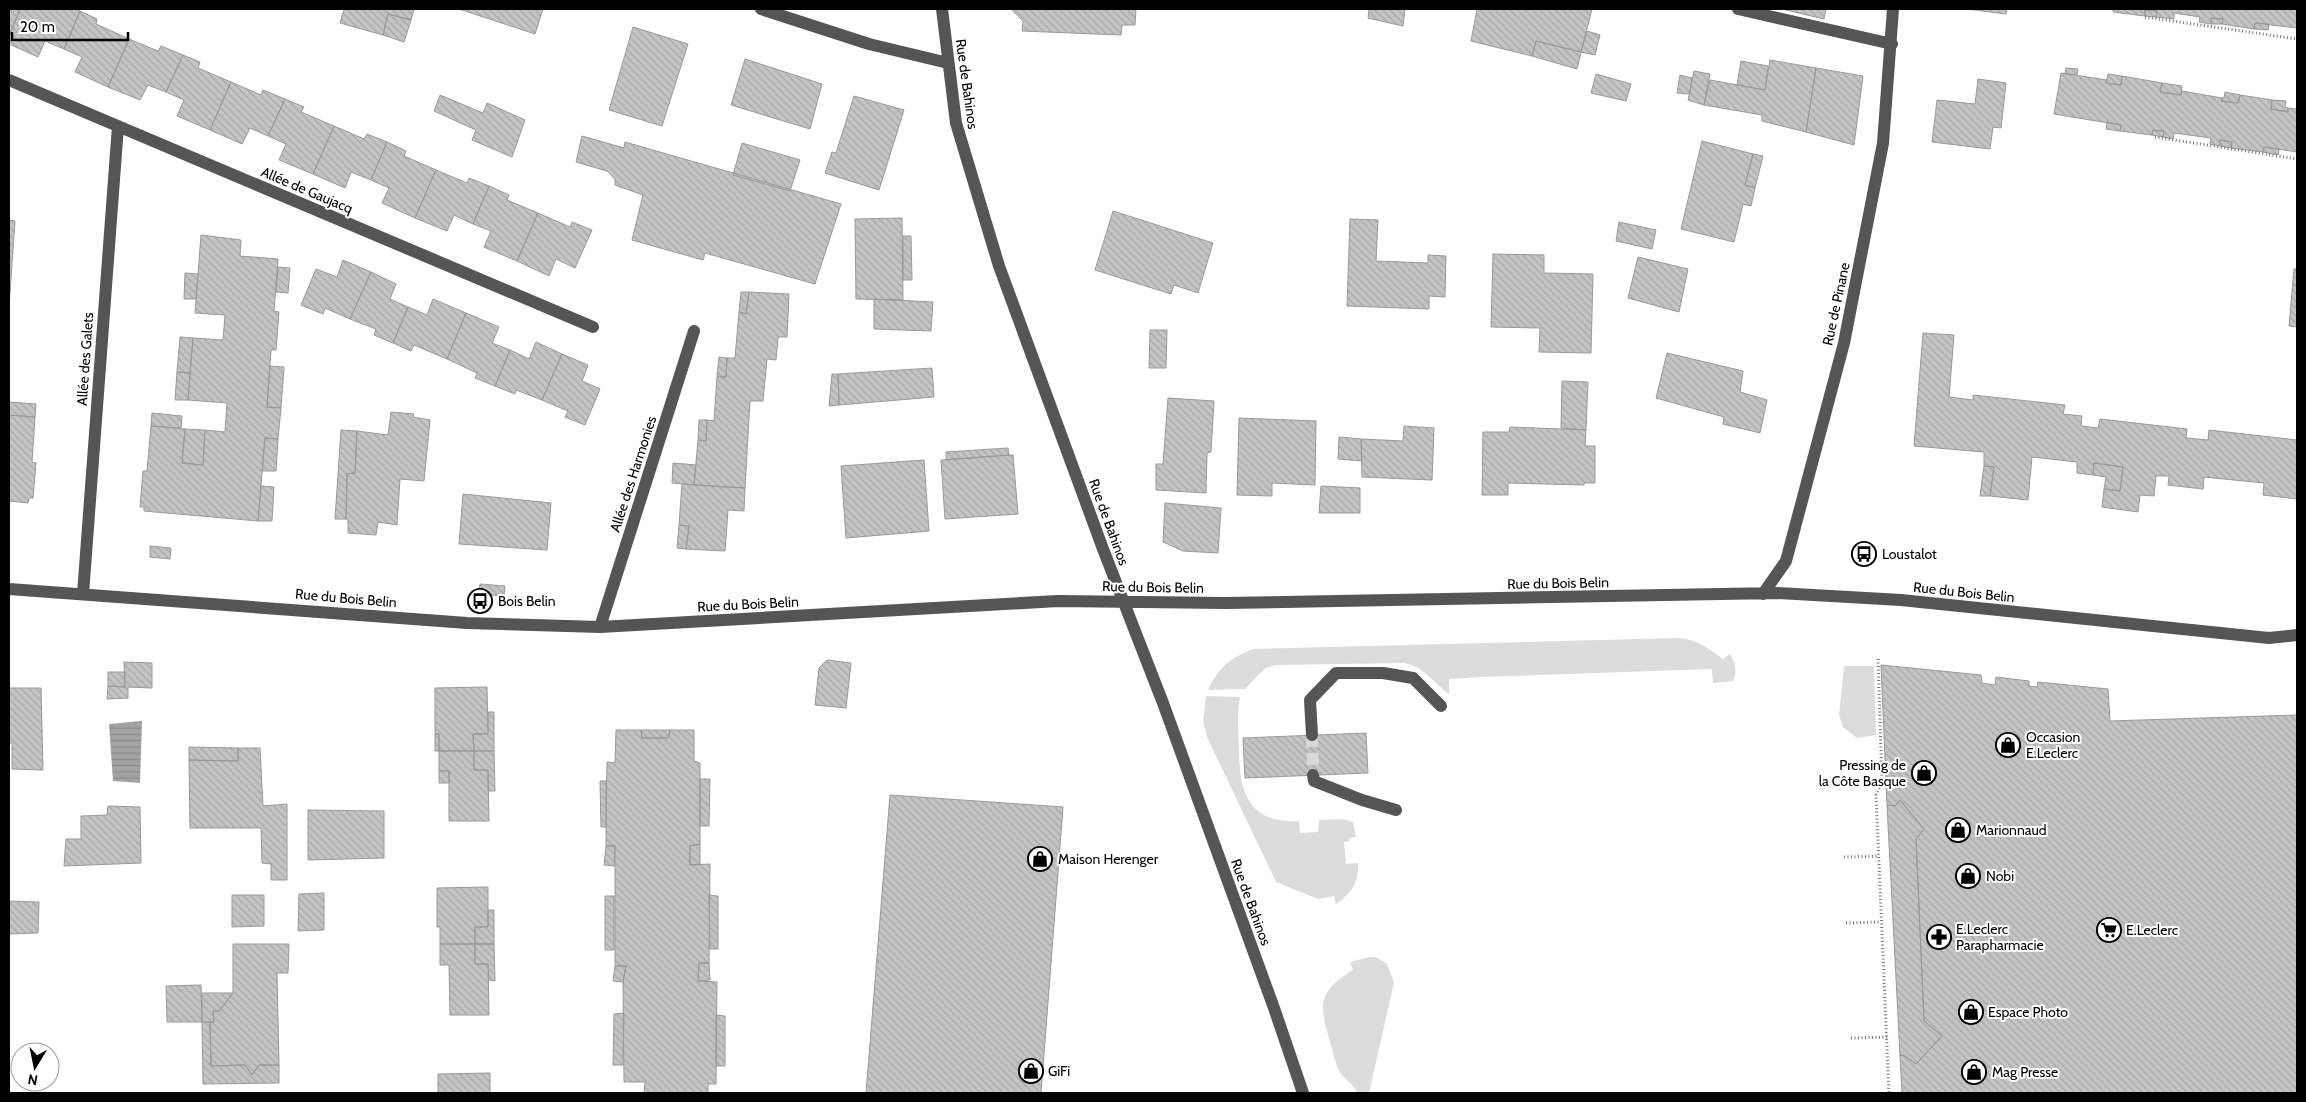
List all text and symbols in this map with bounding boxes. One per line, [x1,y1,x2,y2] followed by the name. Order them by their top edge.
[12,10,129,42] scale bar
[20,18,55,36] text: 20 m
[952,38,982,130] street label: Rue de Bahinos
[258,163,356,217] street label: Allée de Gaujacq
[1818,261,1854,347] street label: Rue de Pinane
[73,312,97,406] street label: Allée des Galets
[606,413,660,534] street label: Allée des Harmonies
[1085,476,1133,568] street label: Rue de Bahinos
[1851,541,1877,567] bus stop icon: Loustalot
[1882,545,1937,563] place label: Loustalot
[1507,573,1609,593] street label: Rue du Bois Belin
[1102,577,1204,597] street label: Rue du Bois Belin
[1912,578,2016,606] street label: Rue du Bois Belin
[295,585,398,611] street label: Rue du Bois Belin
[467,588,493,614] bus stop icon: Bois Belin
[498,592,556,610] place label: Bois Belin
[697,592,799,616] street label: Rue du Bois Belin
[2026,728,2080,762] place label: Occasion E.Leclerc
[1995,732,2021,758] shop icon: Occasion E.Leclerc
[1819,756,1906,790] place label: Pressing de la Côte Basque
[1911,760,1937,786] shop icon: Pressing de la Côte Basque
[1945,817,1971,843] shop icon: Marionnaud
[1976,821,2047,839] place label: Marionnaud
[1027,846,1053,872] shop icon: Maison Herenger
[1058,850,1159,868] place label: Maison Herenger
[1227,856,1275,948] street label: Rue de Bahinos
[1955,863,1981,889] shop icon: Nobi
[1986,867,2014,885] place label: Nobi
[2096,917,2122,943] supermarket icon: E.Leclerc
[1956,920,2044,954] place label: E.Leclerc Parapharmacie
[2126,921,2178,939] place label: E.Leclerc
[1926,924,1952,950] pharmacy icon: E.Leclerc Parapharmacie
[1958,999,1984,1025] shop icon: Espace Photo
[1988,1003,2068,1021] place label: Espace Photo
[10,1042,60,1092] north arrow
[1018,1058,1044,1084] shop icon: GiFi
[1961,1059,1987,1085] shop icon: Mag Presse
[1048,1062,1070,1080] place label: GiFi
[1992,1063,2058,1081] place label: Mag Presse
[26,1070,39,1090] text: N

